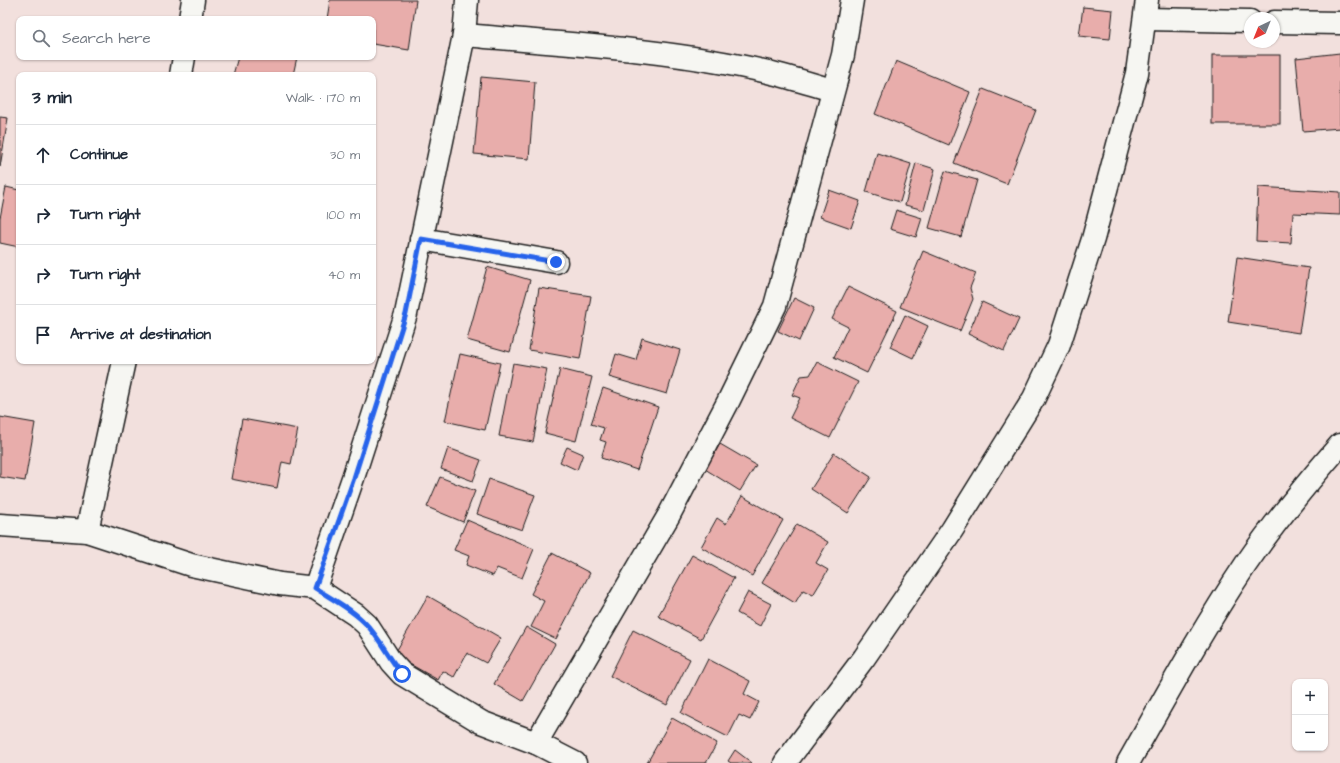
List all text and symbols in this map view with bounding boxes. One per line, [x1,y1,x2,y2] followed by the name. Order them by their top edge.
[1244,12,1280,48] north arrow
[16,16,376,60] search box
[30,27,52,49] icon: search
[62,28,151,49] text: Search here
[32,86,72,110] text: 3 min
[286,89,360,107] text: Walk · 170 m
[32,144,54,166] icon: ahead
[70,144,128,165] text: Continue
[330,146,360,164] text: 30 m
[32,204,54,226] icon: right
[70,204,141,225] text: Turn right
[327,206,360,224] text: 100 m
[547,253,565,271] route end
[32,264,54,286] icon: right
[70,264,141,285] text: Turn right
[328,266,360,284] text: 40 m
[32,324,54,346] icon: arrive
[70,324,211,345] text: Arrive at destination
[393,665,411,683] route start
[1292,679,1328,751] map controls
[1292,679,1328,715] button: +
[1292,715,1328,751] button: −

